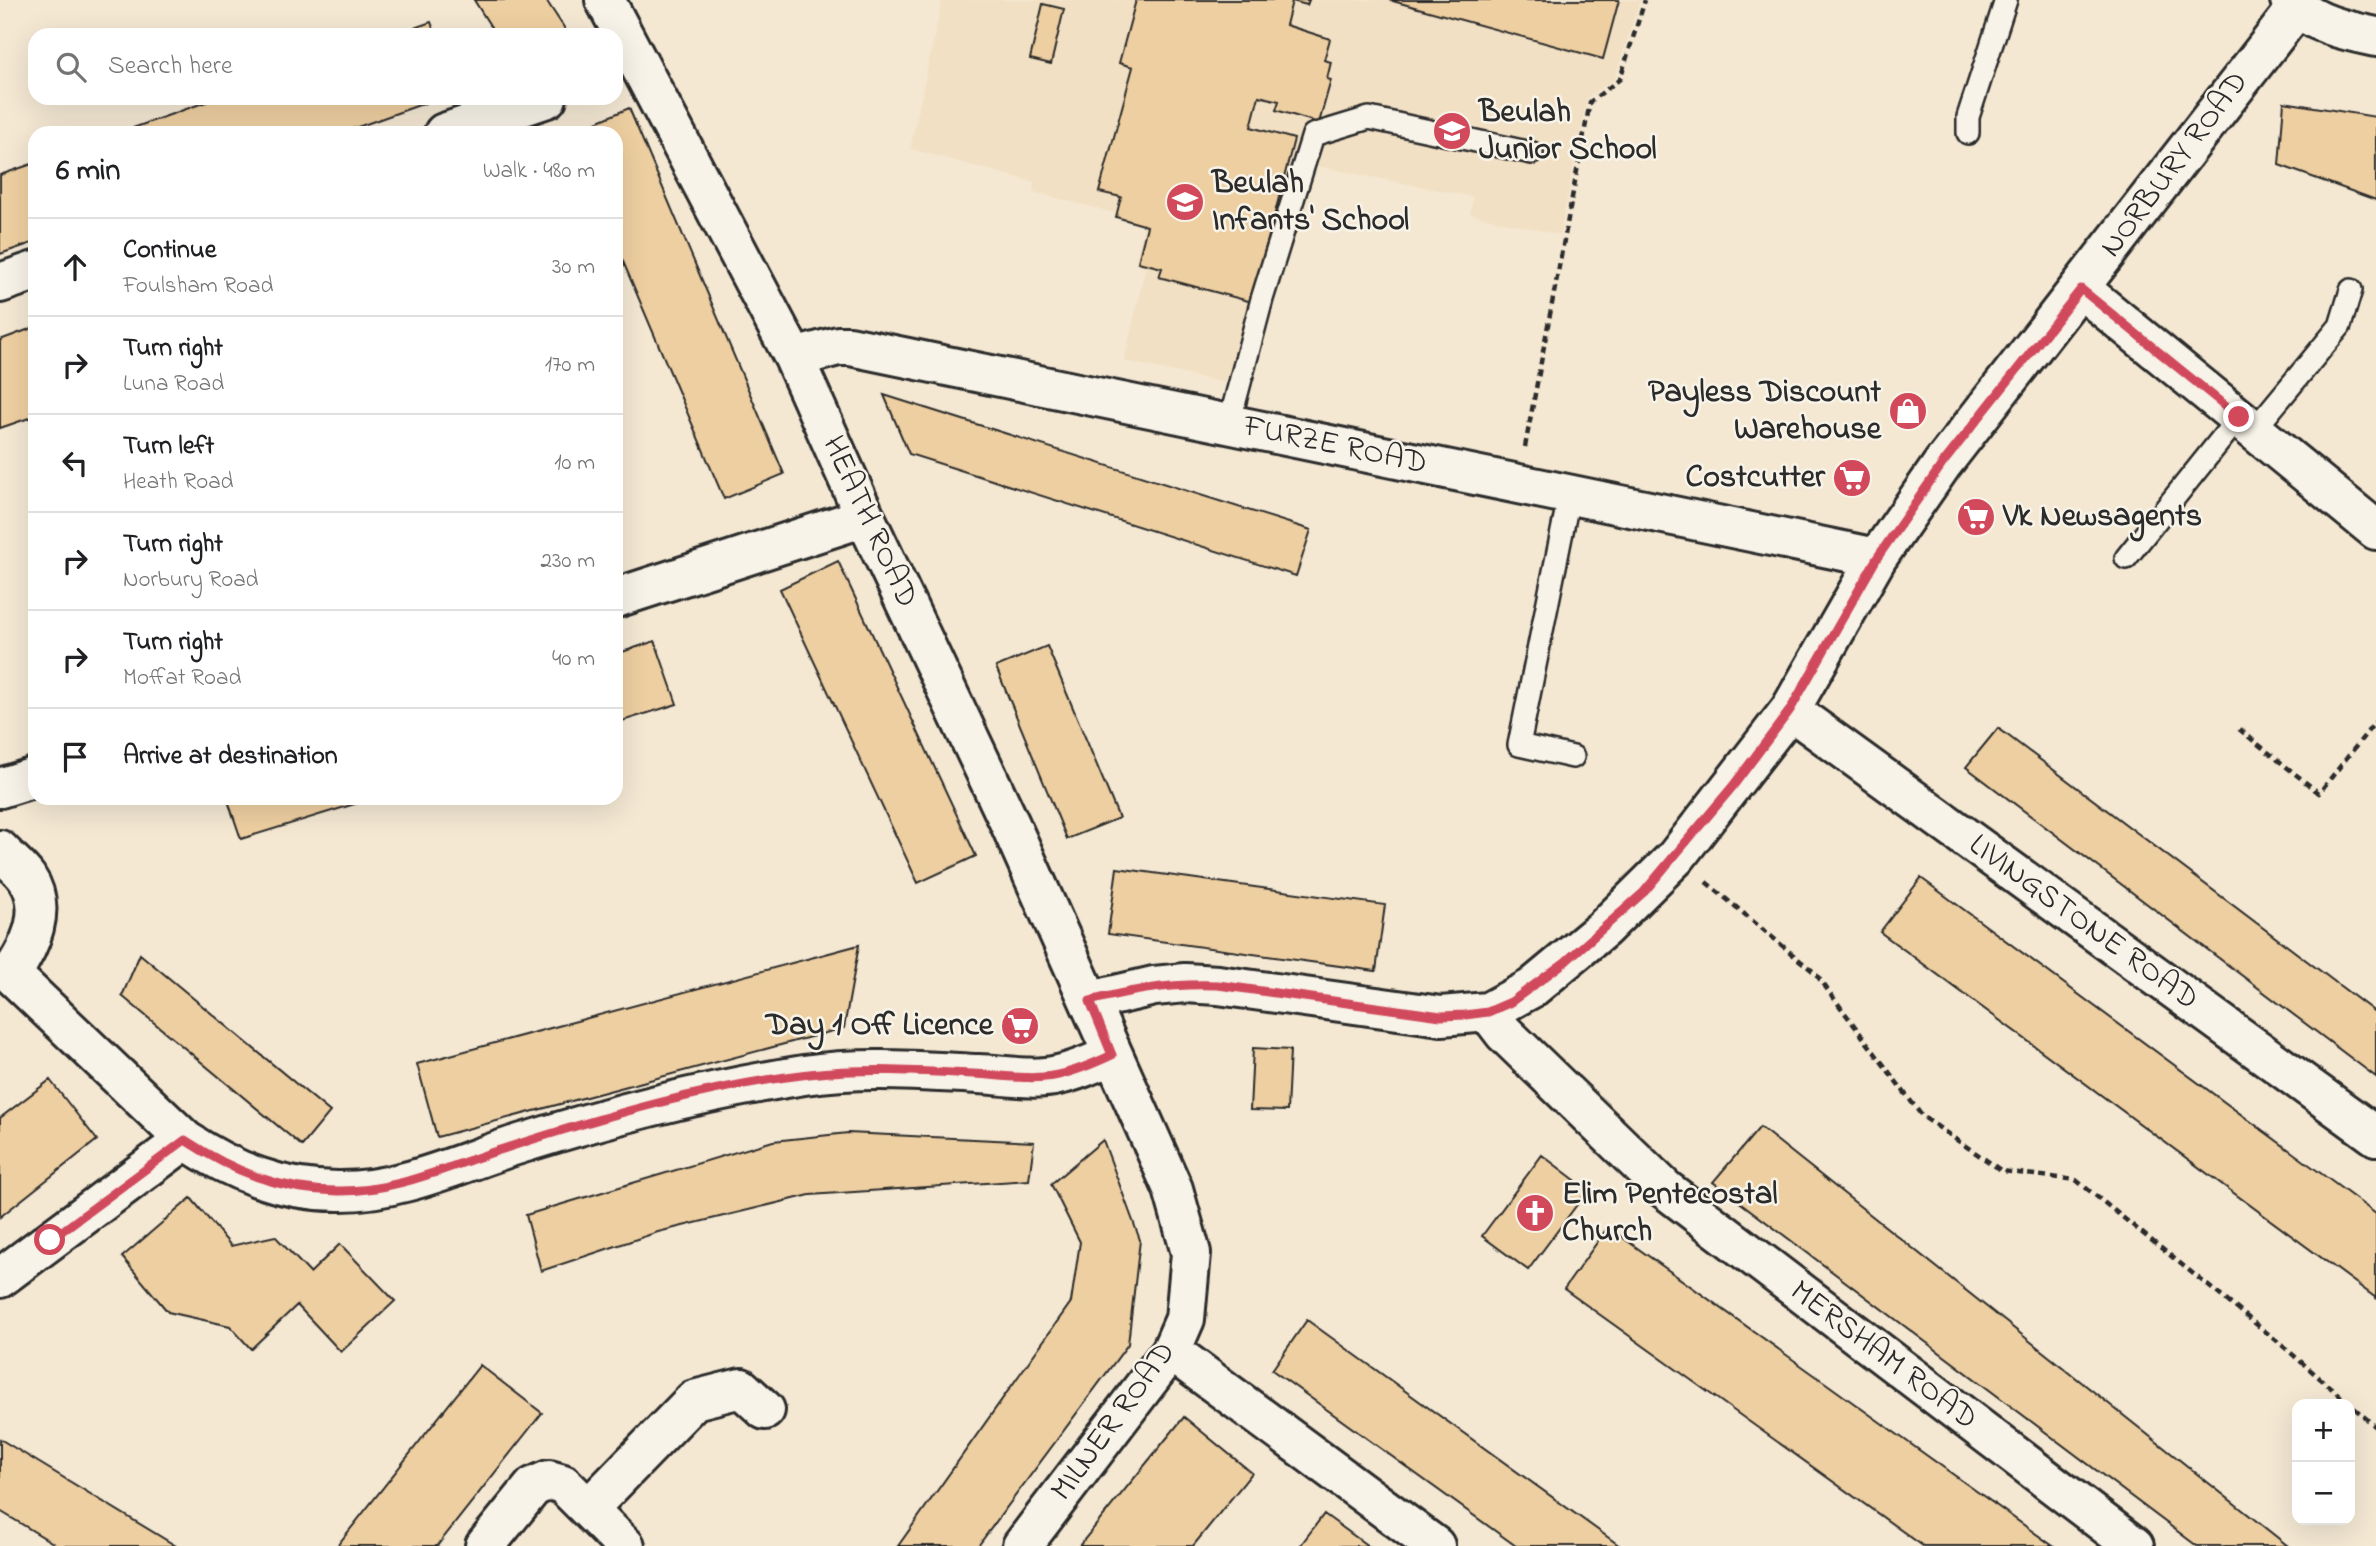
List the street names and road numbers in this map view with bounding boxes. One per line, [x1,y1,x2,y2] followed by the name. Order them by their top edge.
[2089,62,2261,268] street label: NORBURY ROAD
[1238,403,1431,488] street label: FURZE ROAD
[809,428,929,616] street label: HEATH ROAD
[1958,823,2208,1023] street label: LIVINGSTONE ROAD
[1779,1270,1987,1442] street label: MERSHAM ROAD
[1040,1332,1188,1512] street label: MILNER ROAD

